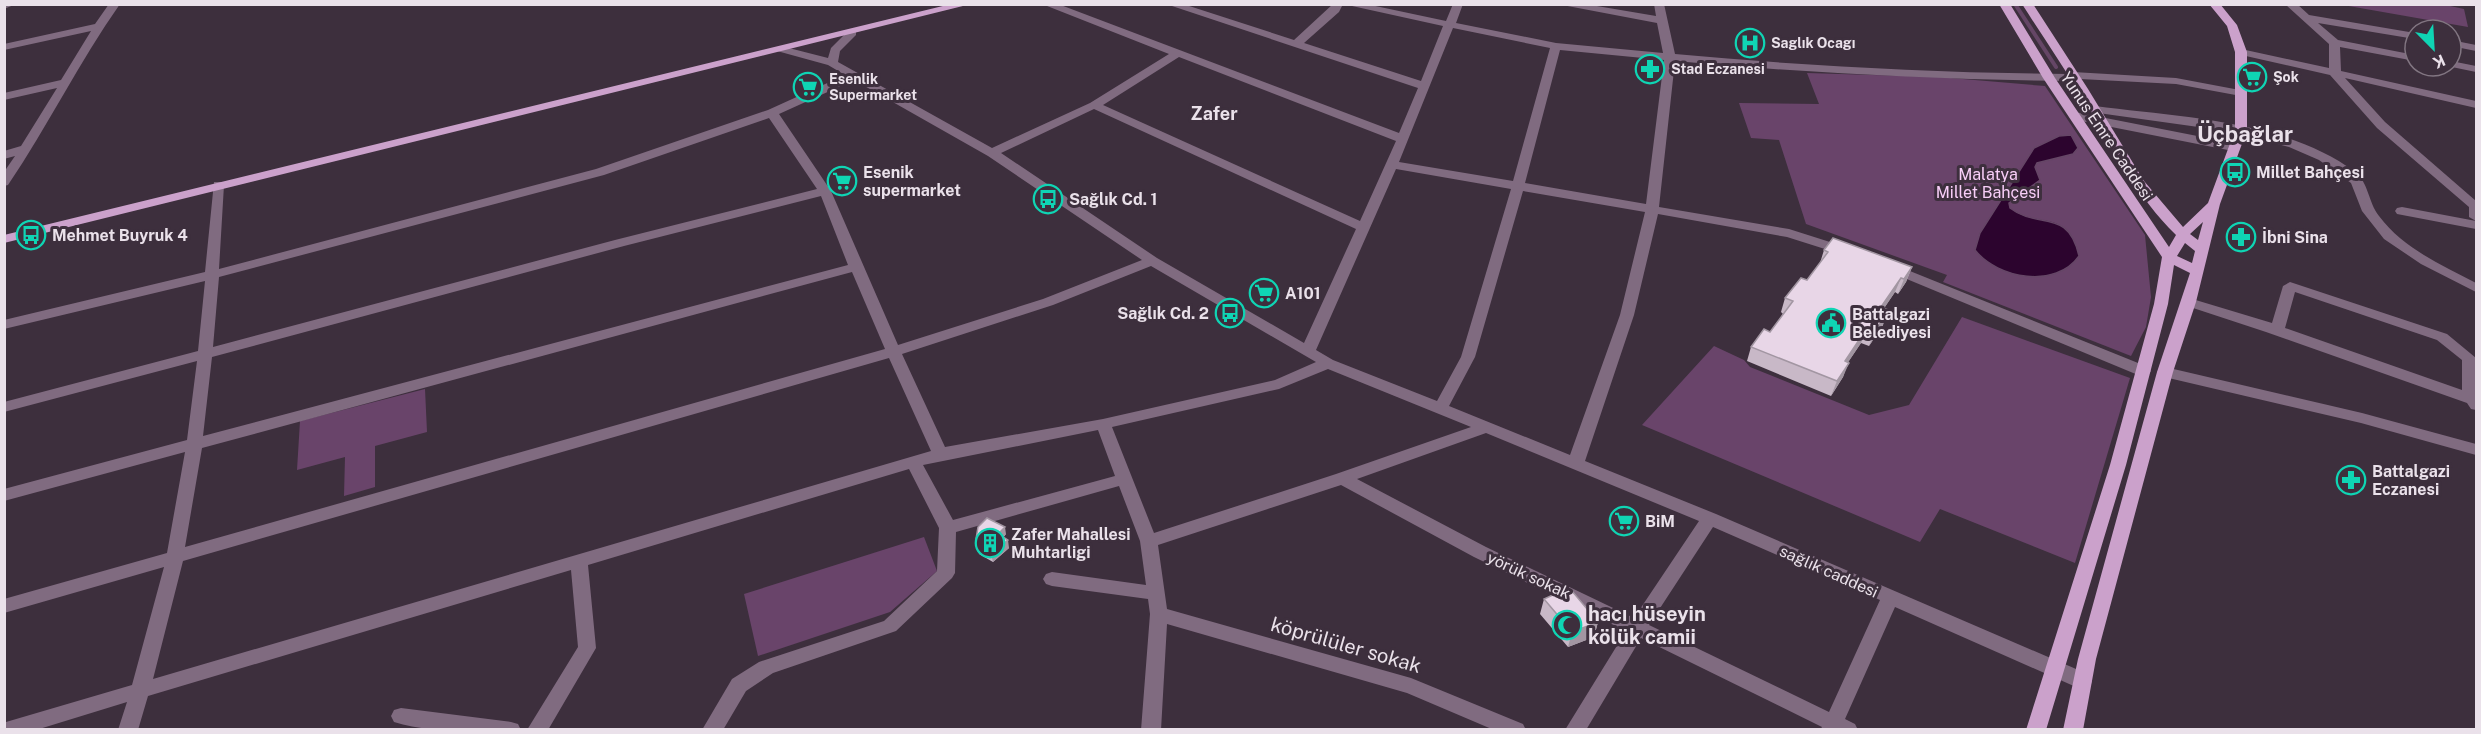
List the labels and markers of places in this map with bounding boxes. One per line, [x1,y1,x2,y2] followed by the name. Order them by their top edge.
[1734,27,1766,59] hospital icon: Saglık Ocagı
[1771,35,1855,51] place label: Saglık Ocagı
[1634,53,1666,85] pharmacy icon: Stad Eczanesi
[1671,61,1765,77] place label: Stad Eczanesi
[2236,61,2268,93] supermarket icon: Şok
[2273,69,2299,85] place label: Şok
[792,71,824,103] supermarket icon: Esenlik Supermarket
[829,71,917,103] place label: Esenlik Supermarket
[2219,156,2251,188] bus stop icon: Millet Bahçesi
[863,163,961,200] place label: Esenik supermarket
[2256,163,2364,182] place label: Millet Bahçesi
[826,165,858,197] supermarket icon: Esenik supermarket
[1032,183,1064,215] bus stop icon: Sağlık Cd. 1
[1069,190,1157,209] place label: Sağlık Cd. 1
[15,219,47,251] bus stop icon: Mehmet Buyruk 4
[2225,221,2257,253] pharmacy icon: İbni Sina
[52,226,188,245] place label: Mehmet Buyruk 4
[2262,227,2328,247] place label: İbni Sina
[1248,277,1280,309] supermarket icon: A101
[1285,284,1321,303] place label: A101
[1214,297,1246,329] bus stop icon: Sağlık Cd. 2
[1117,304,1209,323] place label: Sağlık Cd. 2
[1852,305,1931,342] place label: Battalgazi Belediyesi
[1815,307,1847,339] public building icon: Battalgazi Belediyesi
[2372,462,2450,499] place label: Battalgazi Eczanesi
[2335,464,2367,496] pharmacy icon: Battalgazi Eczanesi
[1608,505,1640,537] supermarket icon: BiM
[1645,512,1675,531] place label: BiM
[1011,525,1130,562] place label: Zafer Mahallesi Muhtarligi
[974,527,1006,559] building icon: Zafer Mahallesi Muhtarligi
[1588,602,1706,649] place label: hacı hüseyin kölük camii
[1551,609,1583,641] mosque icon: hacı hüseyin kölük camii

